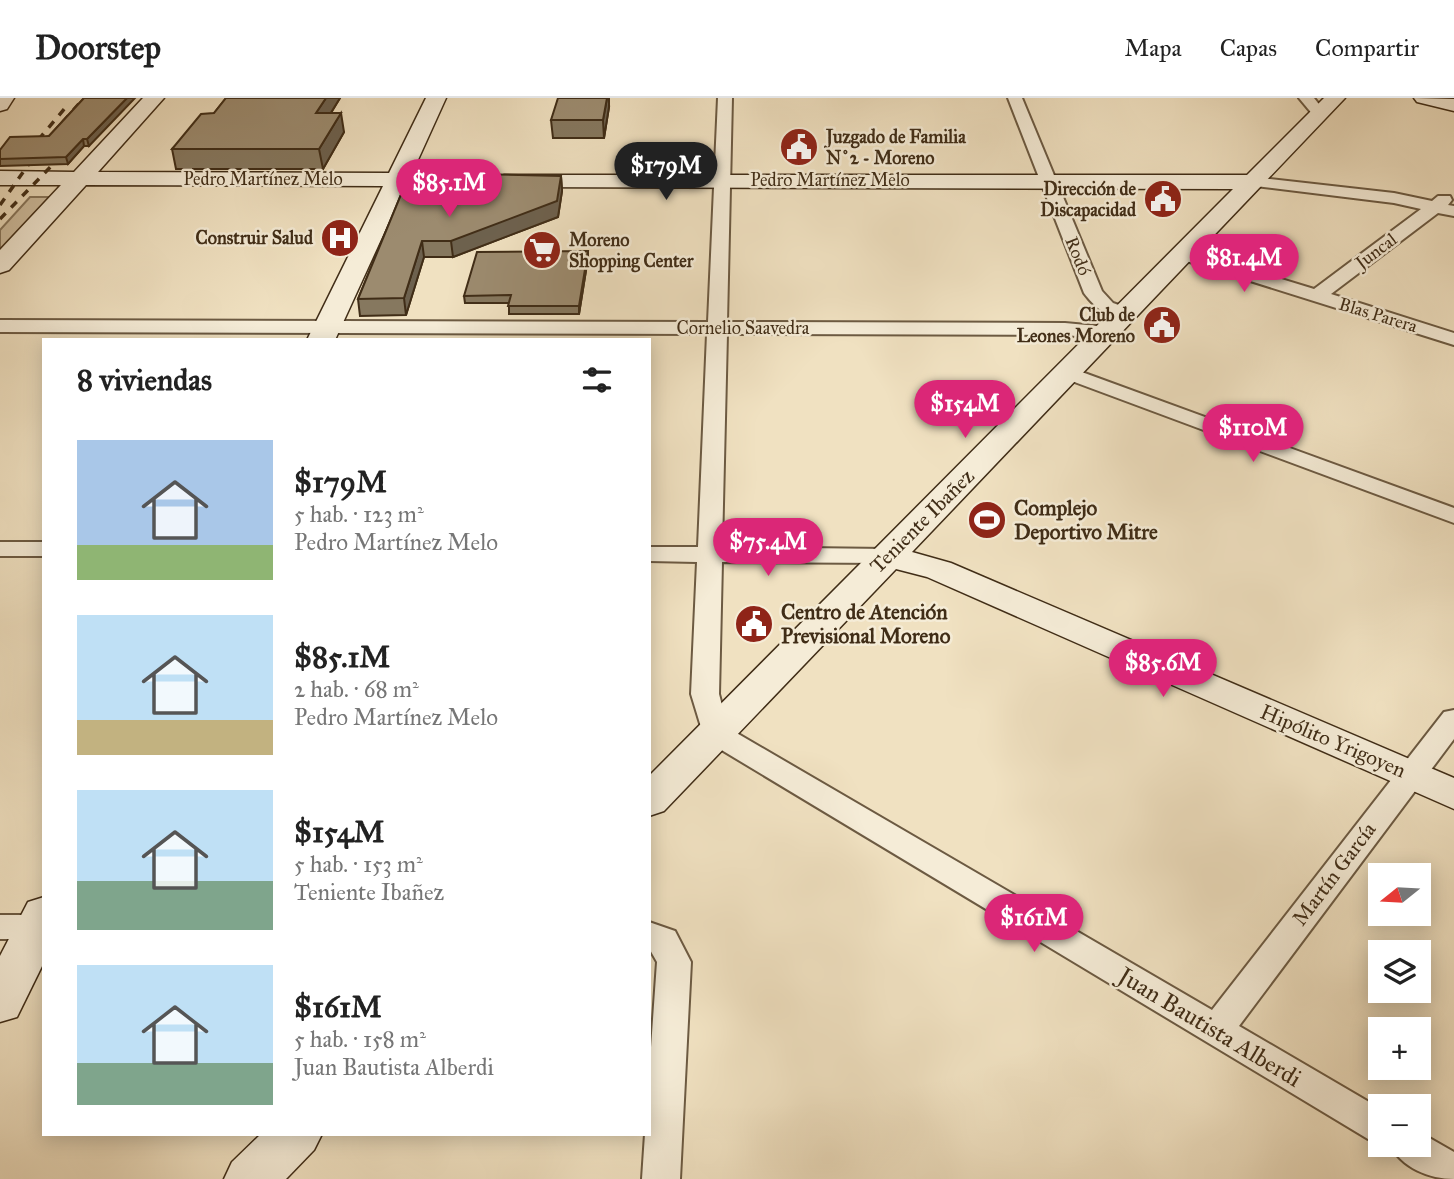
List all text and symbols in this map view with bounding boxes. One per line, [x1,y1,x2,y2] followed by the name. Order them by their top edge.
[35,28,161,68] text: Doorstep
[1125,33,1182,63] text: Mapa
[1220,33,1277,63] text: Capas
[1315,33,1419,63] text: Compartir
[778,126,820,168] public building icon: Juzgado de Familia N˚2 - Moreno
[824,126,966,169] place label: Juzgado de Familia N˚2 - Moreno
[617,142,715,202] pin: $179M
[630,151,702,179] text: $179M
[392,159,506,219] pin: $85.1M
[183,168,343,190] street label: Pedro Martínez Melo
[412,168,486,196] text: $85.1M
[750,169,910,191] street label: Pedro Martínez Melo
[1040,178,1137,222] place label: Dirección de Discapacidad
[1142,178,1184,220] public building icon: Dirección de Discapacidad
[319,217,361,259] hospital icon: Construir Salud
[195,227,314,249] place label: Construir Salud
[1349,228,1402,276] street label: Juncal
[521,229,563,271] supermarket icon: Moreno Shopping Center
[569,229,695,273] place label: Moreno Shopping Center
[1060,233,1096,279] street label: Rodó
[1187,234,1301,294] pin: $81.4M
[1206,243,1282,271] text: $81.4M
[1336,293,1420,337] street label: Blas Parera
[1017,304,1135,347] place label: Club de Leones Moreno
[1141,304,1183,346] public building icon: Club de Leones Moreno
[677,317,810,339] street label: Cornelio Saavedra
[578,361,616,399] icon: filters
[77,362,212,398] text: 8 viviendas
[916,380,1014,440] pin: $154M
[930,389,1000,417] text: $154M
[1204,404,1302,464] pin: $110M
[1219,413,1287,441] text: $110M
[864,463,980,579] street label: Teniente Ibañez
[294,464,387,500] text: $179M
[133,468,217,552] icon: home
[1014,495,1158,545] place label: Complejo Deportivo Mitre
[966,499,1008,541] sports icon: Complejo Deportivo Mitre
[294,500,424,528] text: 5 hab. · 123 m²
[711,518,825,578] pin: $75.4M
[729,527,807,555] text: $75.4M
[294,528,498,556] text: Pedro Martínez Melo
[781,599,951,649] place label: Centro de Atención Previsional Moreno
[733,603,775,645] public building icon: Centro de Atención Previsional Moreno
[294,639,390,675] text: $85.1M
[1106,640,1220,699] pin: $85.6M
[133,643,217,727] icon: home
[1125,648,1201,676] text: $85.6M
[294,675,419,703] text: 2 hab. · 68 m²
[1256,699,1410,783] street label: Hipólito Yrigoyen
[294,703,498,731] text: Pedro Martínez Melo
[294,814,384,850] text: $154M
[1287,817,1381,931] street label: Martín García
[133,818,217,902] icon: home
[294,850,423,878] text: 5 hab. · 153 m²
[1368,863,1432,926] north arrow
[1368,863,1431,1157] map controls
[294,878,444,906] text: Teniente Ibañez
[985,894,1083,954] pin: $161M
[1000,903,1068,931] text: $161M
[1368,940,1431,1003] button: layers
[1110,959,1307,1094] street label: Juan Bautista Alberdi
[294,989,382,1025] text: $161M
[133,993,217,1077] icon: home
[1368,1017,1431,1080] button: +
[294,1025,426,1053] text: 5 hab. · 158 m²
[294,1053,494,1081] text: Juan Bautista Alberdi
[1368,1094,1431,1157] button: −

